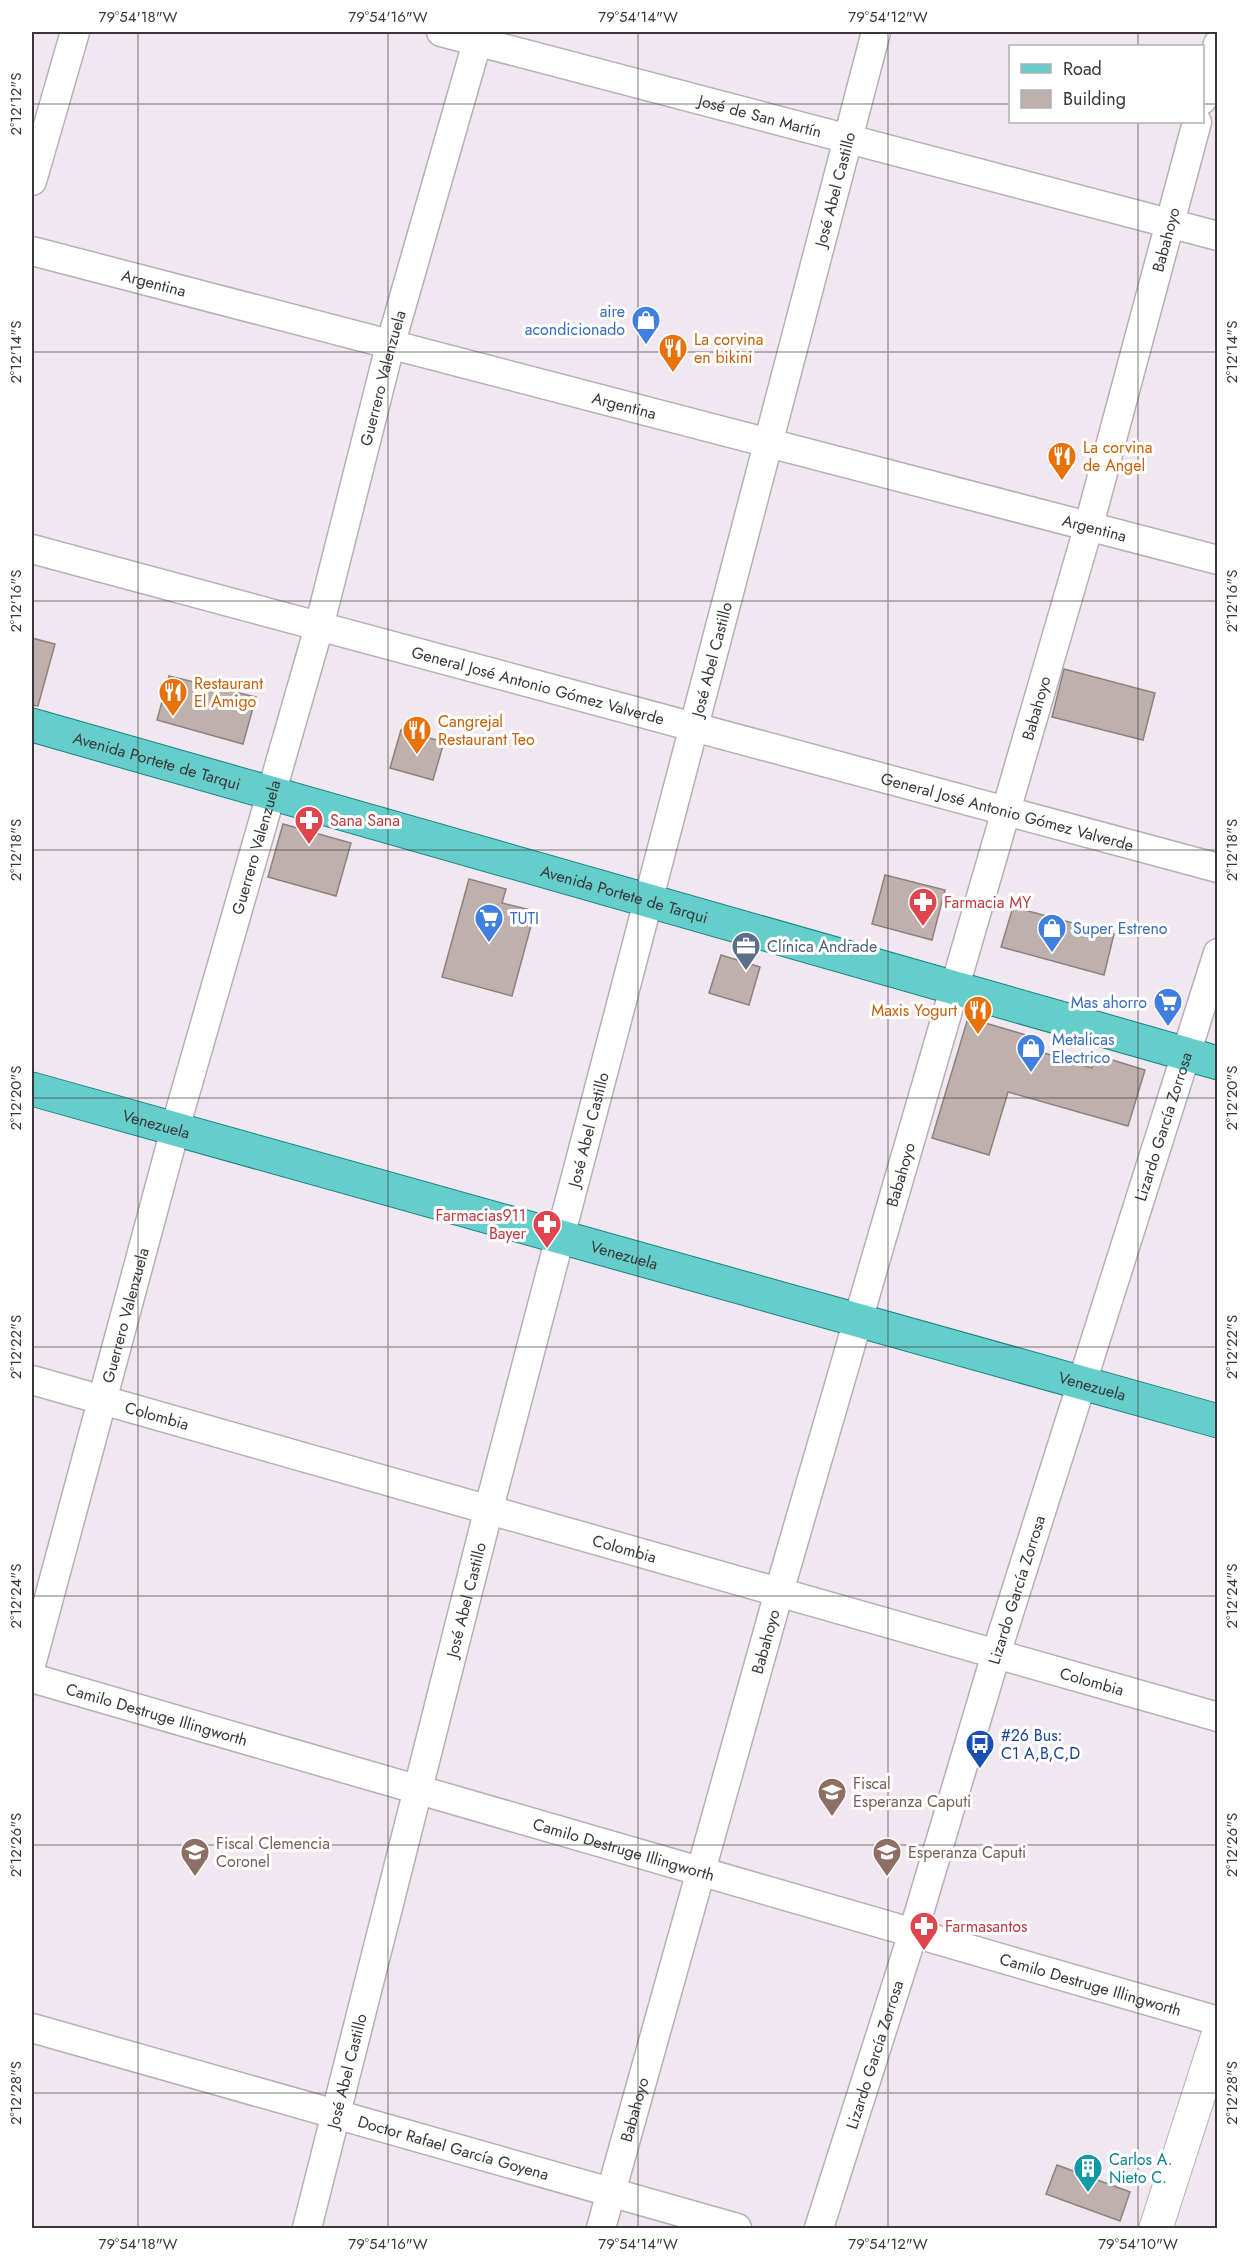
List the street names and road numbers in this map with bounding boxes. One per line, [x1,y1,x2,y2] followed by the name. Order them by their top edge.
[694,88,824,143] street label: José de San Martín
[808,129,861,251] street label: José Abel Castillo
[1146,205,1185,274] street label: Babahoyo
[119,263,189,302] street label: Argentina
[354,308,411,448] street label: Guerrero Valenzuela
[590,386,659,425] street label: Argentina
[1060,508,1129,547] street label: Argentina
[685,599,738,721] street label: José Abel Castillo
[409,640,667,730] street label: General José Antonio Gómez Valverde
[1016,673,1056,743] street label: Babahoyo
[71,726,243,795] street label: Avenida Portete de Tarqui
[878,766,1136,856] street label: General José Antonio Gómez Valverde
[225,777,286,917] street label: Guerrero Valenzuela
[538,859,711,929] street label: Avenida Portete de Tarqui
[1129,1049,1197,1204] street label: Lizardo García Zorrosa
[562,1069,614,1191] street label: José Abel Castillo
[120,1103,193,1144] street label: Venezuela
[880,1140,921,1210] street label: Babahoyo
[588,1234,661,1275] street label: Venezuela
[96,1245,154,1385] street label: Guerrero Valenzuela
[1056,1365,1129,1406] street label: Venezuela
[122,1395,192,1436] street label: Colombia
[982,1512,1051,1667] street label: Lizardo García Zorrosa
[590,1528,659,1568] street label: Colombia
[440,1540,491,1662] street label: José Abel Castillo
[745,1606,785,1676] street label: Babahoyo
[1057,1661,1127,1701] street label: Colombia
[63,1677,250,1751] street label: Camilo Destruge Illingworth
[530,1812,717,1886] street label: Camilo Destruge Illingworth
[997,1947,1184,2021] street label: Camilo Destruge Illingworth
[840,1977,909,2132] street label: Lizardo García Zorrosa
[321,2011,372,2133] street label: José Abel Castillo
[614,2074,654,2144] street label: Babahoyo
[355,2109,552,2186] street label: Doctor Rafael García Goyena

